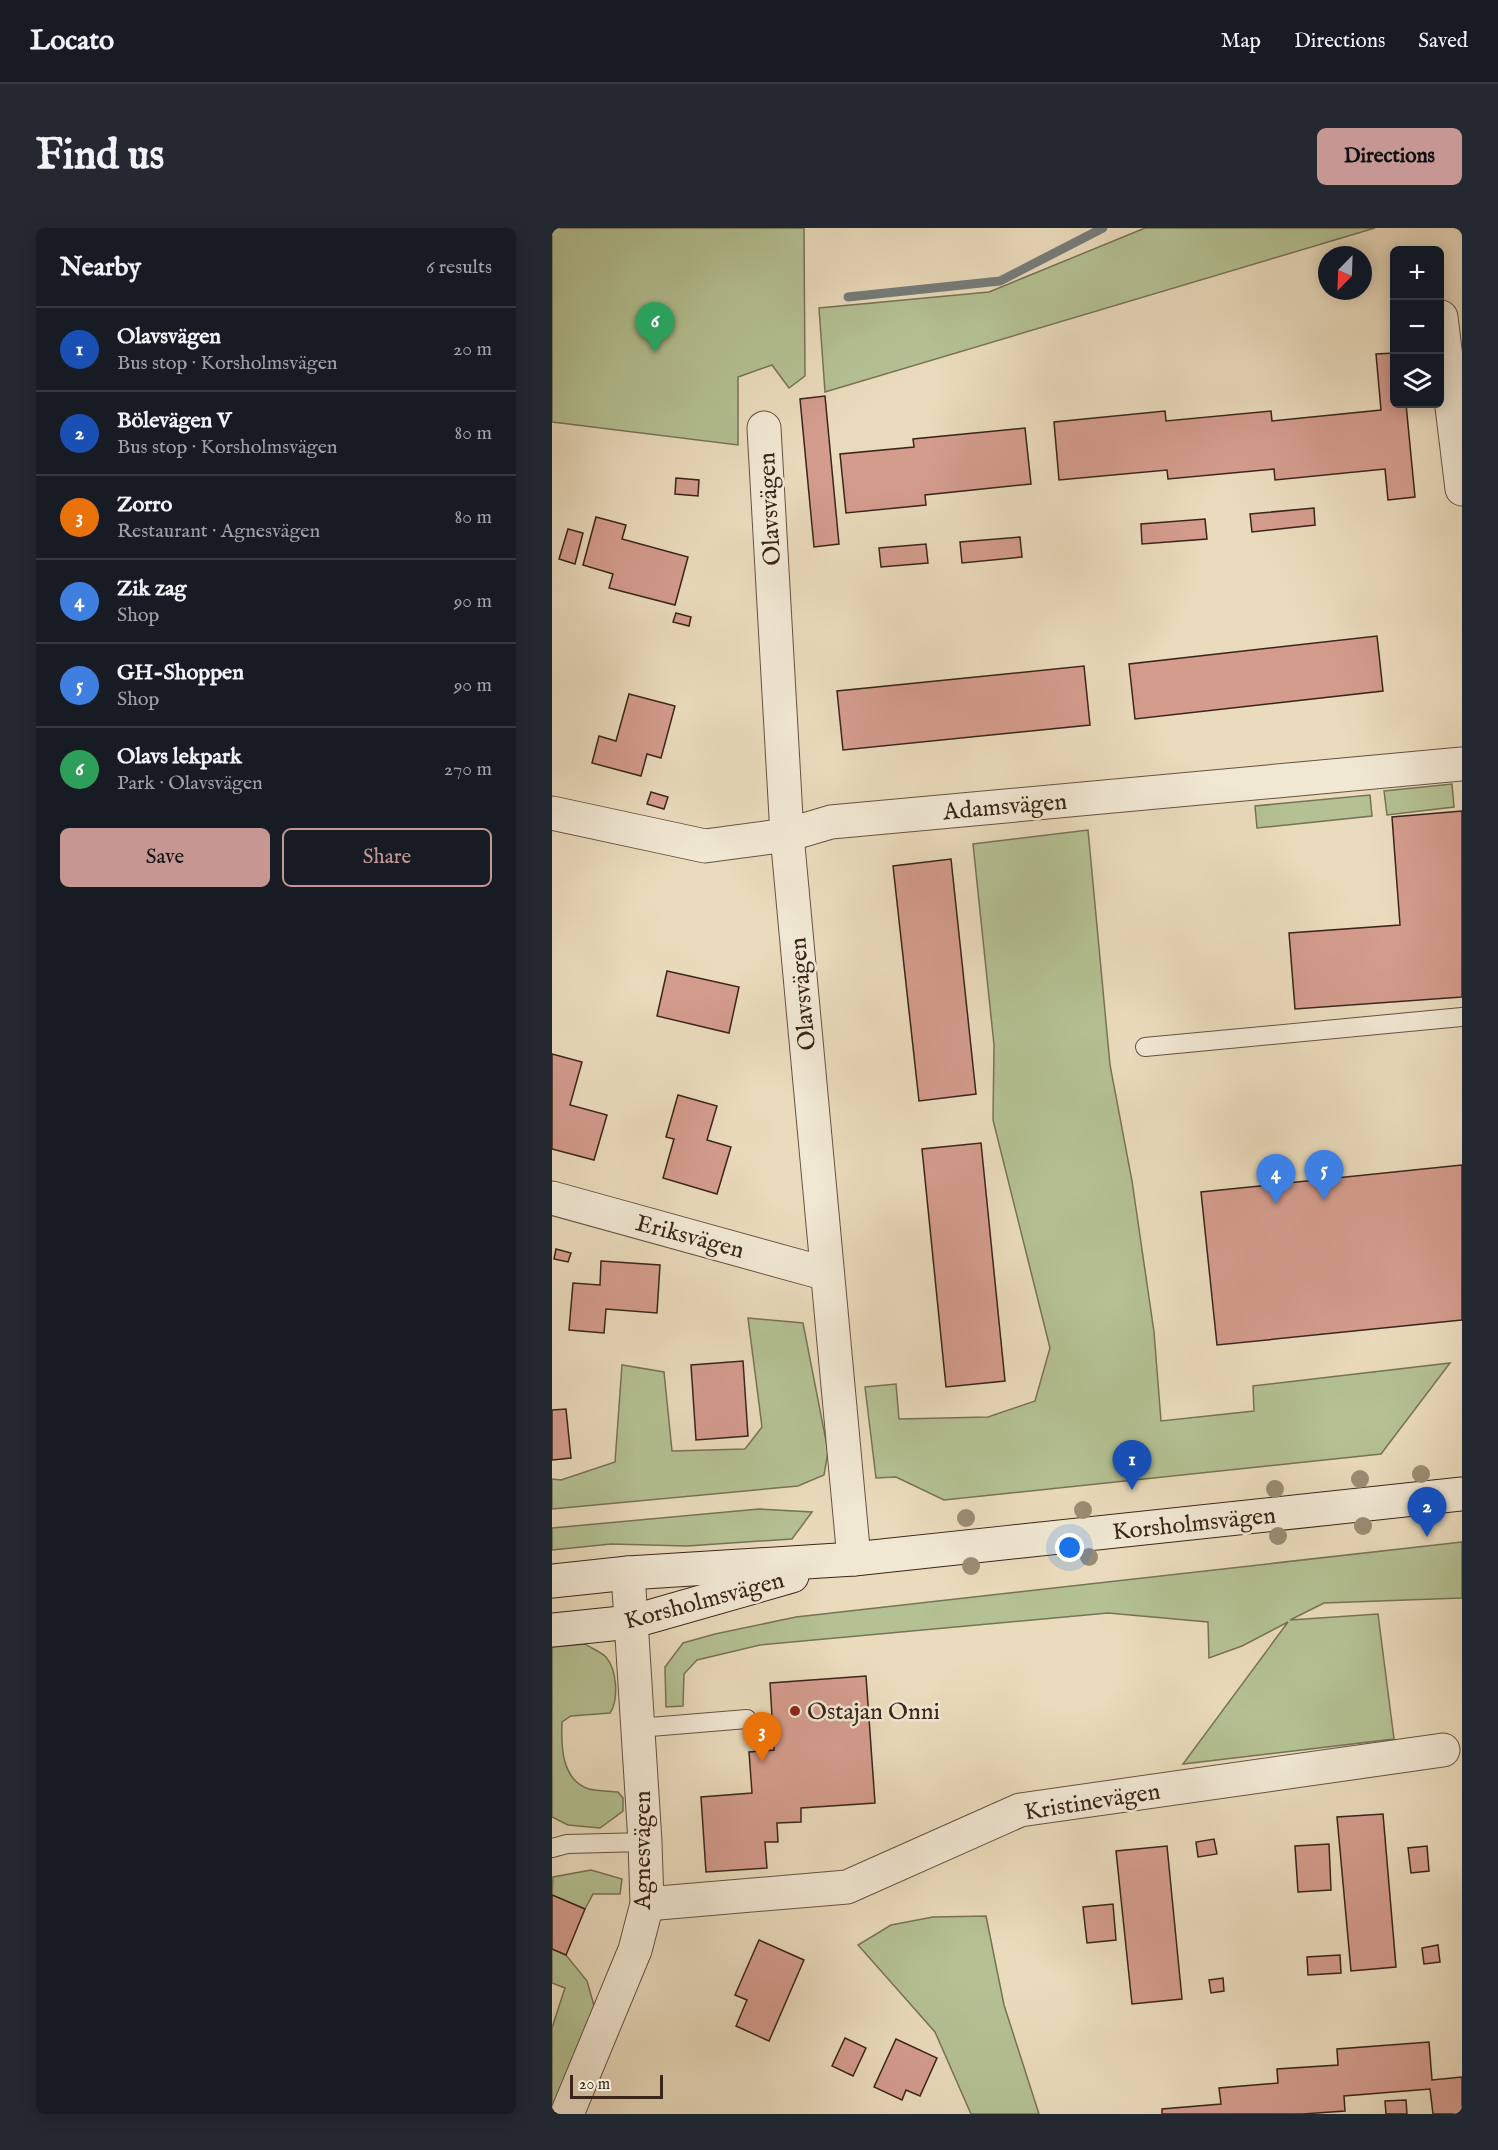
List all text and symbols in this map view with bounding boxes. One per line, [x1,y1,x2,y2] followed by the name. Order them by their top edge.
[30,24,114,59] text: Locato
[1221,28,1261,55] text: Map
[1294,28,1385,55] text: Directions
[1418,28,1468,55] text: Saved
[1317,128,1462,185] button: Directions
[36,130,164,183] text: Find us
[1318,246,1372,300] north arrow
[1390,246,1444,408] map controls
[1390,246,1444,300] button: +
[60,251,141,284] text: Nearby
[426,255,492,280] text: 6 results
[1390,300,1444,354] button: −
[636,302,674,352] pin: 6
[117,323,221,351] text: Olavsvägen
[76,337,83,362] text: 1
[453,337,492,362] text: 20 m
[117,351,337,376] text: Bus stop · Korsholmsvägen
[1390,354,1444,408] button: layers
[117,407,232,435] text: Bölevägen V
[75,421,84,446] text: 2
[455,421,492,446] text: 80 m
[117,435,337,460] text: Bus stop · Korsholmsvägen
[752,451,789,566] street label: Olavsvägen
[117,491,172,519] text: Zorro
[76,505,83,530] text: 3
[455,505,492,530] text: 80 m
[117,519,320,544] text: Restaurant · Agnesvägen
[117,575,187,603] text: Zik zag
[75,589,84,614] text: 4
[454,589,492,614] text: 90 m
[117,603,159,628] text: Shop
[117,659,244,687] text: GH-Shoppen
[76,673,83,698] text: 5
[454,673,492,698] text: 90 m
[117,687,159,712] text: Shop
[117,743,242,771] text: Olavs lekpark
[75,757,84,782] text: 6
[444,757,492,782] text: 270 m
[117,771,263,796] text: Park · Olavsvägen
[941,787,1069,828] street label: Adamsvägen
[60,828,270,887] button: Save
[282,828,492,887] button: Share
[783,936,824,1052] street label: Olavsvägen
[1304,1150,1344,1200] pin: 5
[1256,1154,1296,1204] pin: 4
[632,1208,747,1267] street label: Eriksvägen
[1112,1440,1152,1490] pin: 1
[1408,1488,1446,1537] pin: 2
[1111,1500,1278,1548] street label: Korsholmsvägen
[1055,1533,1084,1562] your location
[621,1565,788,1638] street label: Korsholmsvägen
[807,1697,940,1728] place label: Ostajan Onni
[788,1704,802,1718] marker: Ostajan Onni
[742,1712,782,1762] pin: 3
[1022,1776,1163,1829] street label: Kristinevägen
[628,1790,659,1911] street label: Agnesvägen
[570,2072,663,2100] scale bar
[579,2075,610,2095] text: 20 m

